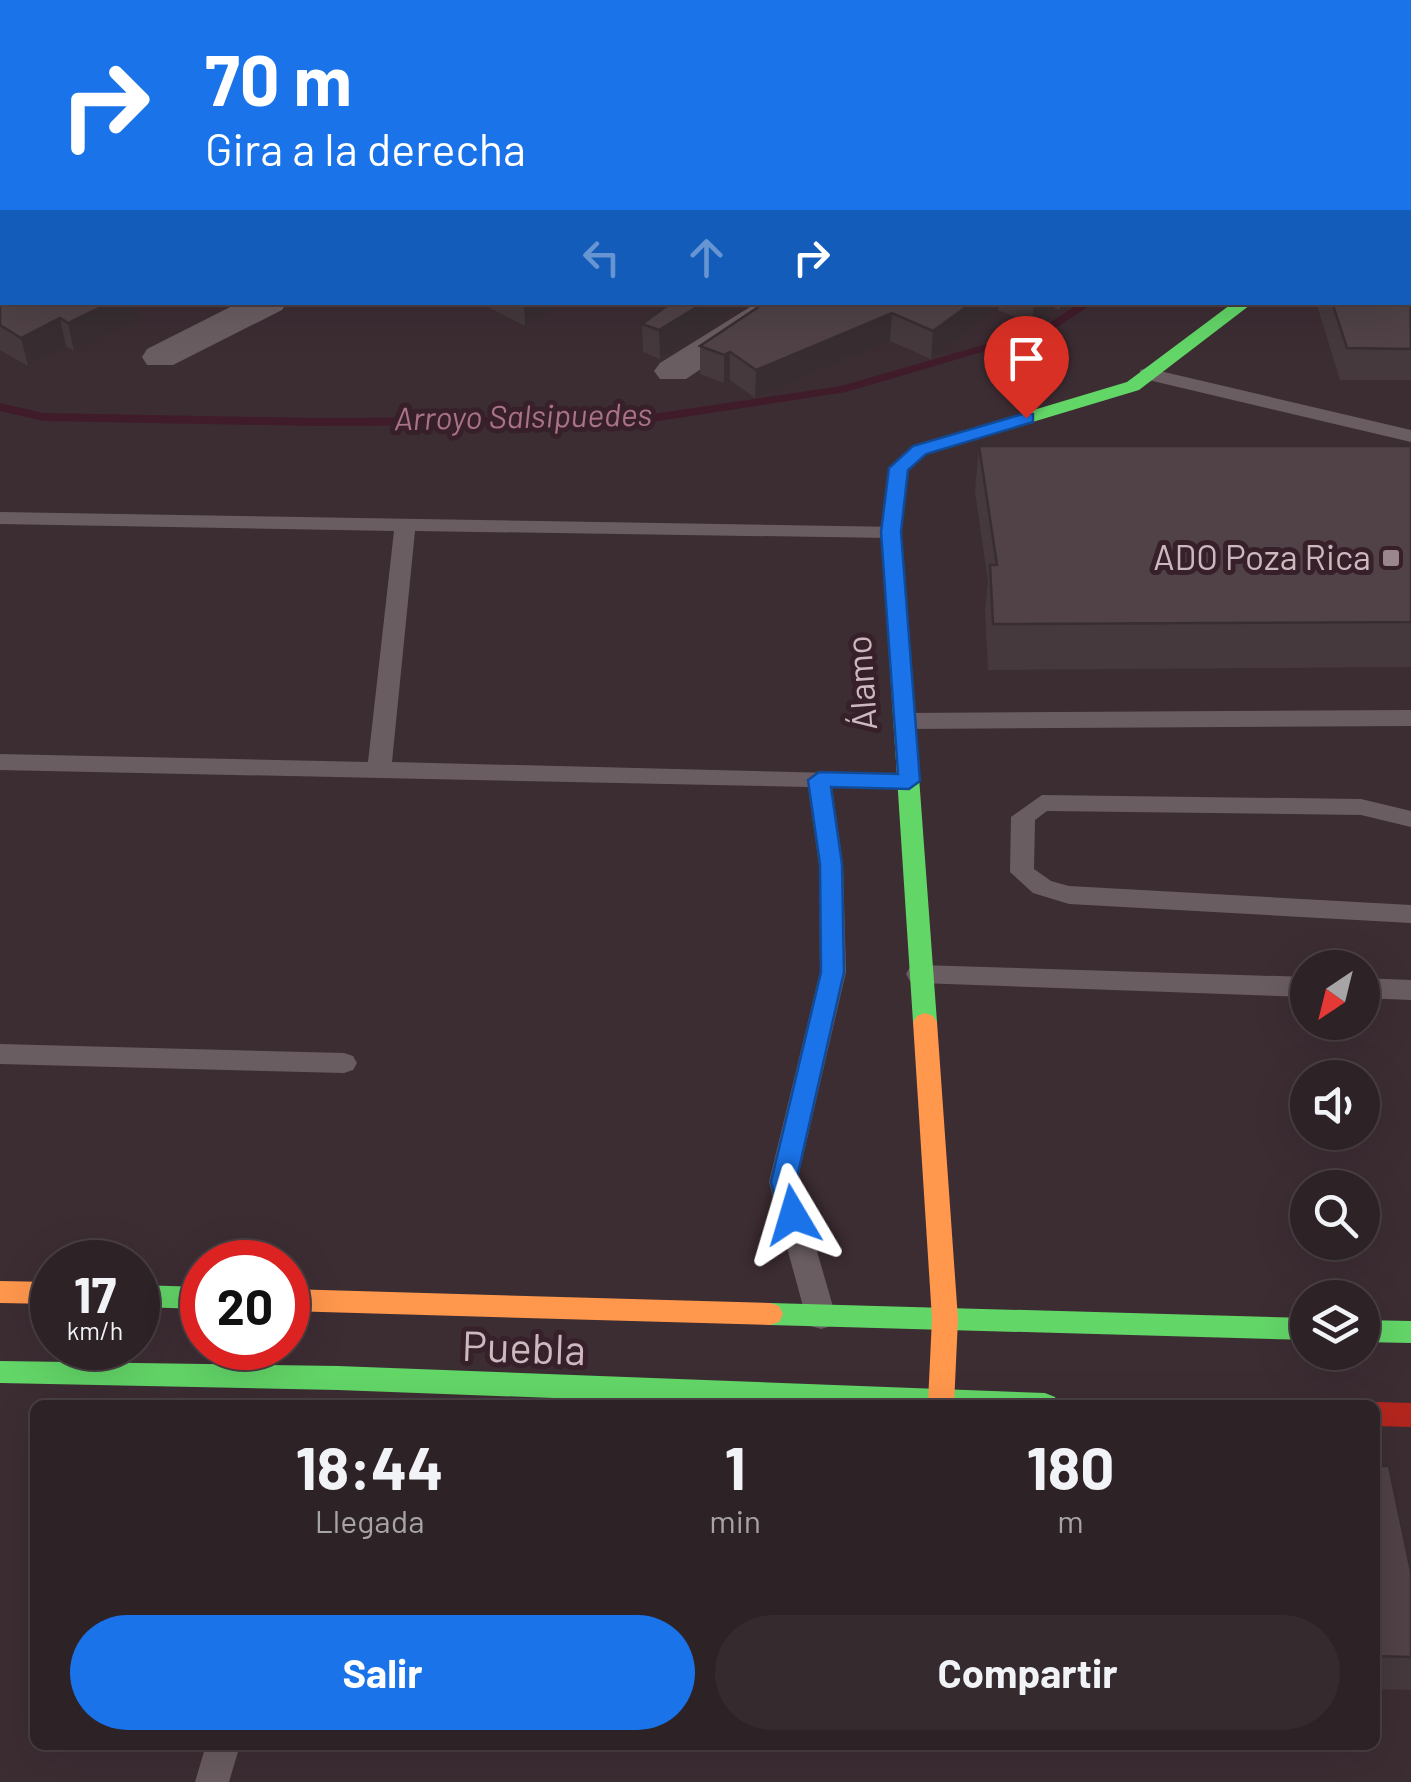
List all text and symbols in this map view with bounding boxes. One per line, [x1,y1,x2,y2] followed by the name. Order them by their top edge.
[205,36,352,120] text: 70 m
[40,40,170,170] icon: right
[205,121,526,175] text: Gira a la derecha
[574,230,629,285] icon: left
[679,230,734,285] icon: ahead
[784,230,839,285] icon: right
[984,316,1069,419] pin
[999,331,1054,386] icon: arrive
[394,394,652,436] water label: Arroyo Salsipuedes
[1153,535,1371,577] place label: ADO Poza Rica
[1380,547,1402,569] marker: ADO Poza Rica
[836,634,884,732] street label: Álamo
[1290,950,1380,1040] north arrow
[1290,950,1380,1370] map controls
[1290,1060,1380,1150] button: sound
[741,1163,845,1267] position arrow
[1290,1170,1380,1260] button: search
[180,1240,310,1370] speed limit sign: 20
[74,1263,116,1323] text: 17
[1290,1280,1380,1370] button: layers
[67,1315,123,1345] text: km/h
[461,1319,587,1373] street label: Puebla
[296,1430,444,1502] text: 18:44
[724,1430,746,1502] text: 1
[1027,1430,1114,1502] text: 180
[315,1501,425,1539] text: Llegada
[709,1501,761,1539] text: min
[1057,1501,1084,1539] text: m
[70,1615,695,1730] button: Salir
[715,1615,1340,1730] button: Compartir

